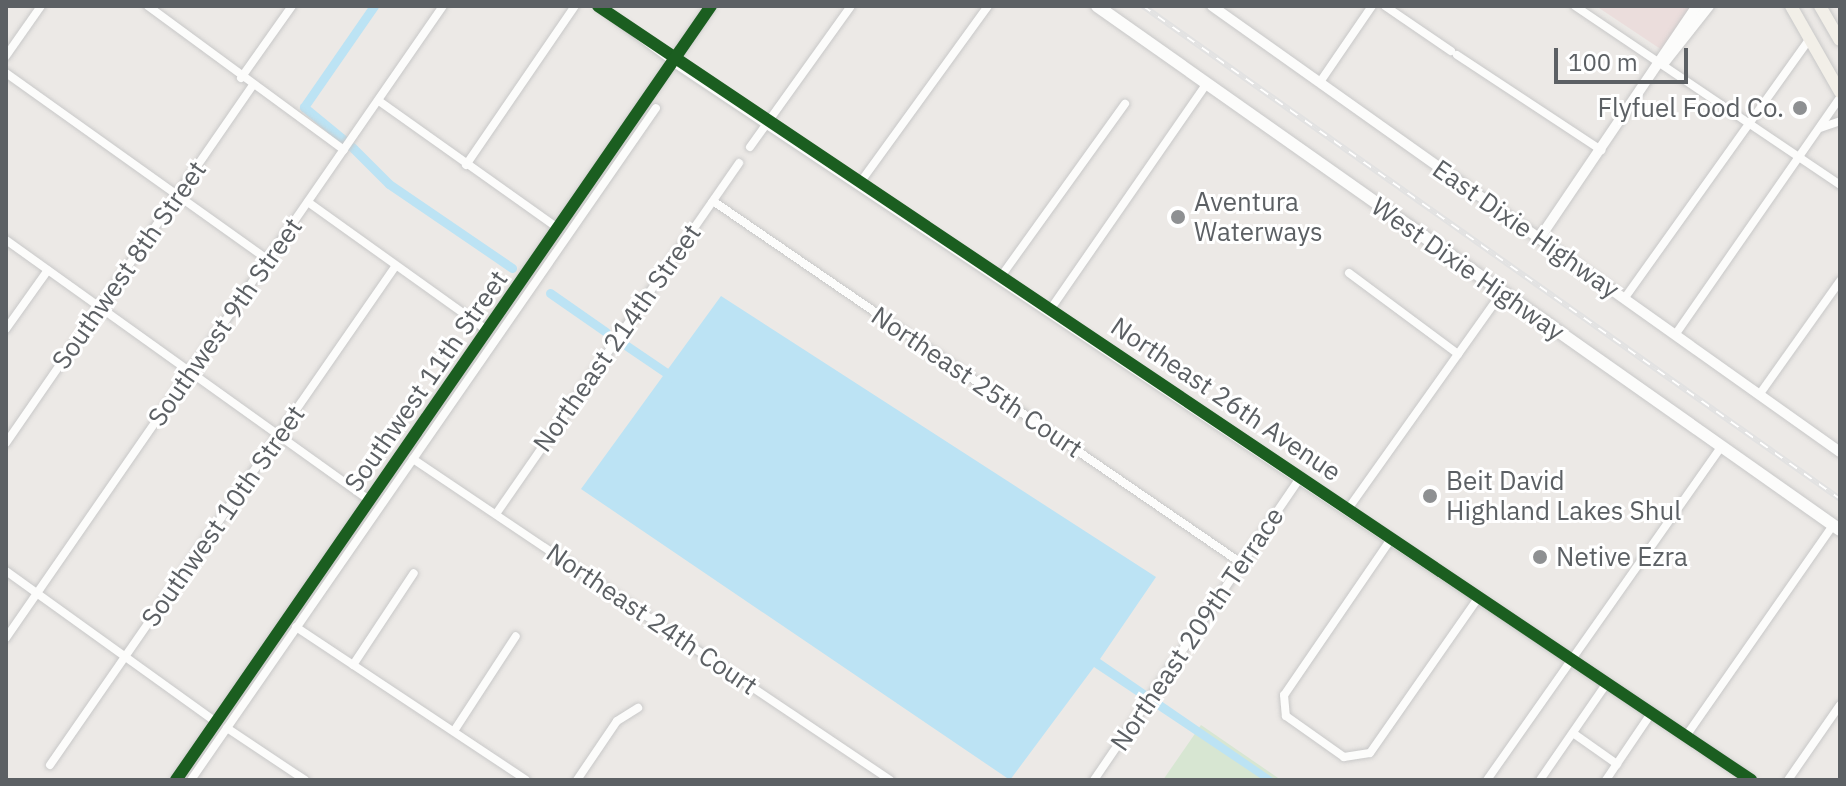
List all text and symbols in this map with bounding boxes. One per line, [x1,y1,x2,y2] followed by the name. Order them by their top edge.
[1558,32,1692,82] scale bar
[1568,46,1638,78] text: 100 m
[1597,92,1784,124] place label: Flyfuel Food Co.
[1791,99,1809,117] marker: Flyfuel Food Co.
[1427,153,1625,305] street label: East Dixie Highway
[45,155,213,375] street label: Southwest 8th Street
[1194,186,1323,248] place label: Aventura Waterways
[1365,191,1571,347] street label: West Dixie Highway
[1169,208,1187,226] marker: Aventura Waterways
[141,212,309,432] street label: Southwest 9th Street
[527,218,707,458] street label: Northeast 214th Street
[338,264,514,498] street label: Southwest 11th Street
[866,300,1088,464] street label: Northeast 25th Court
[1105,310,1347,488] street label: Northeast 26th Avenue
[135,399,311,633] street label: Southwest 10th Street
[1446,465,1681,526] place label: Beit David Highland Lakes Shul
[1421,487,1439,505] marker: Beit David Highland Lakes Shul
[1104,501,1290,757] street label: Northeast 209th Terrace
[541,537,763,701] street label: Northeast 24th Court
[1556,541,1688,573] place label: Netive Ezra
[1531,548,1549,566] marker: Netive Ezra

